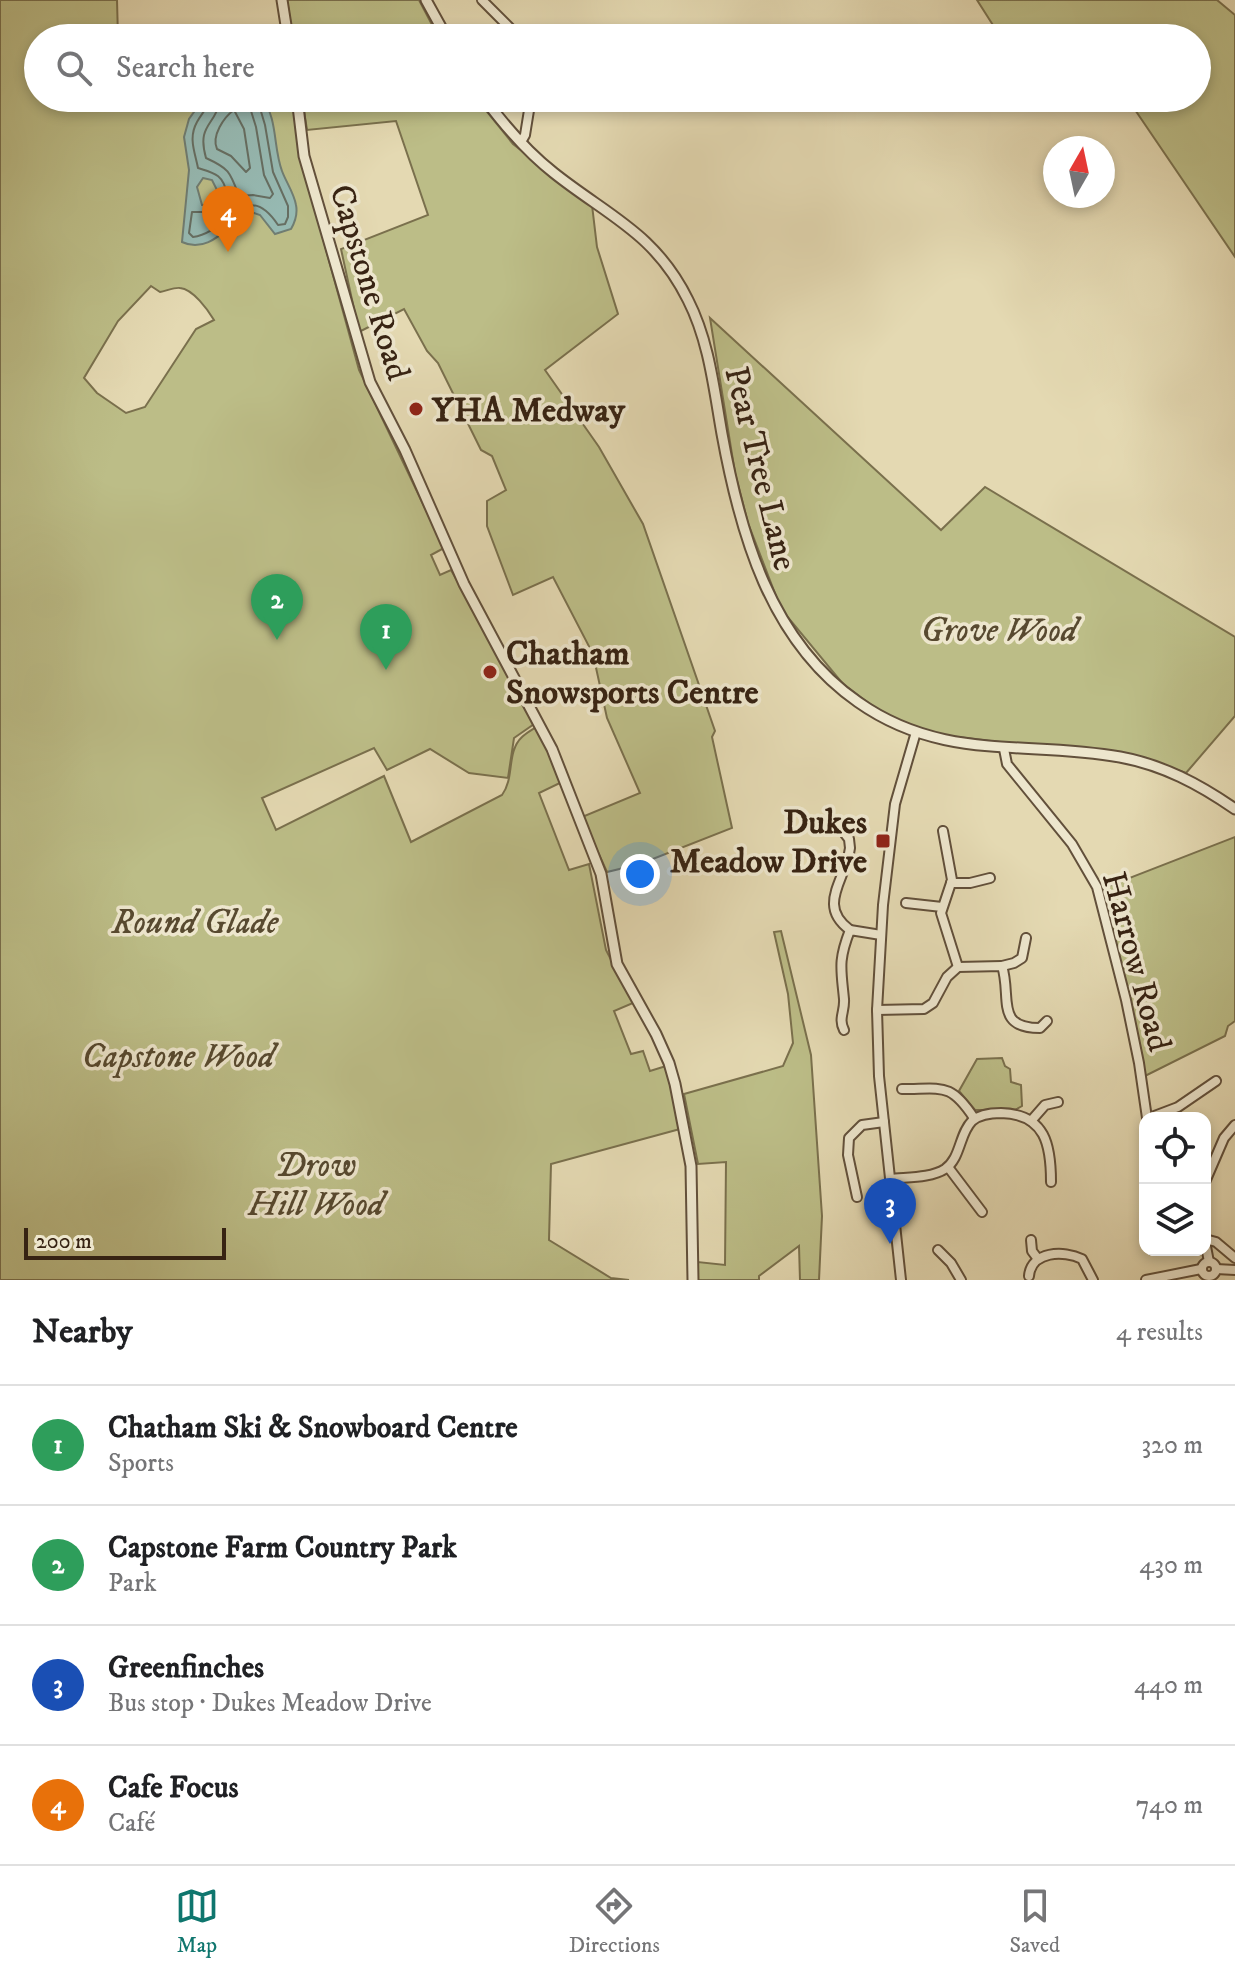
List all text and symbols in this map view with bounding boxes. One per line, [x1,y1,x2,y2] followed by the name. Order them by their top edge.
[24,24,1211,112] search box
[52,46,96,90] icon: search
[116,50,255,87] text: Search here
[1043,136,1115,208] north arrow
[319,180,419,385] street label: Capstone Road
[202,186,254,252] pin: 4
[714,362,806,575] street label: Pear Tree Lane
[431,390,626,432] place label: YHA Medway
[407,400,425,418] marker: YHA Medway
[251,574,303,640] pin: 2
[360,604,412,670] pin: 1
[921,610,1082,652] park label: Grove Wood
[506,633,759,714] place label: Chatham Snowsports Centre
[481,663,499,681] marker: Chatham Snowsports Centre
[670,802,867,883] place label: Dukes Meadow Drive
[874,832,892,850] marker: Dukes Meadow Drive
[620,854,660,894] your location
[1092,867,1180,1056] street label: Harrow Road
[111,902,280,944] park label: Round Glade
[82,1036,279,1078] park label: Capstone Wood
[1139,1112,1211,1256] map controls
[1139,1112,1211,1184] button: locate
[247,1145,389,1226] park label: Drow Hill Wood
[864,1178,916,1244] pin: 3
[1139,1184,1211,1256] button: layers
[24,1224,226,1260] scale bar
[36,1228,92,1255] text: 200 m
[32,1311,133,1353] text: Nearby
[1116,1316,1203,1349] text: 4 results
[108,1410,518,1447] text: Chatham Ski & Snowboard Centre
[53,1429,63,1462] text: 1
[1141,1429,1203,1462] text: 320 m
[108,1447,174,1480] text: Sports
[108,1530,457,1567] text: Capstone Farm Country Park
[52,1549,64,1582] text: 2
[1139,1549,1203,1582] text: 430 m
[108,1567,157,1600] text: Park
[108,1650,264,1687] text: Greenfinches
[53,1669,63,1702] text: 3
[1134,1669,1203,1702] text: 440 m
[108,1687,432,1720] text: Bus stop · Dukes Meadow Drive
[108,1770,238,1807] text: Cafe Focus
[51,1789,65,1822] text: 4
[1136,1789,1203,1822] text: 740 m
[108,1807,155,1840] text: Café
[175,1884,219,1959] tab: Map
[569,1884,660,1959] tab: Directions
[1010,1884,1060,1959] tab: Saved

